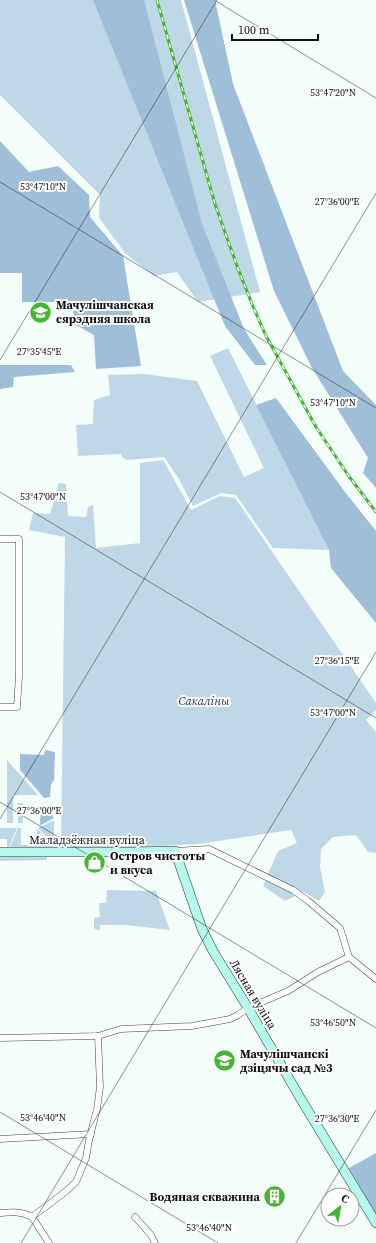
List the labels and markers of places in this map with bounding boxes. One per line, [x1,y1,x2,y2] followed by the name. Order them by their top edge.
[56,297,154,327] place label: Мачулішчанская сярэдняя школа
[27,299,53,325] school or university icon: Мачулішчанская сярэдняя школа
[110,848,205,878] place label: Остров чистоты и вкуса
[81,850,107,876] shop icon: Остров чистоты и вкуса
[240,1046,333,1076] place label: Мачулішчанскі дзіцячы сад №3
[211,1048,237,1074] school or university icon: Мачулішчанскі дзіцячы сад №3
[262,1184,288,1210] building icon: Водяная скважина
[150,1189,261,1205] place label: Водяная скважина

